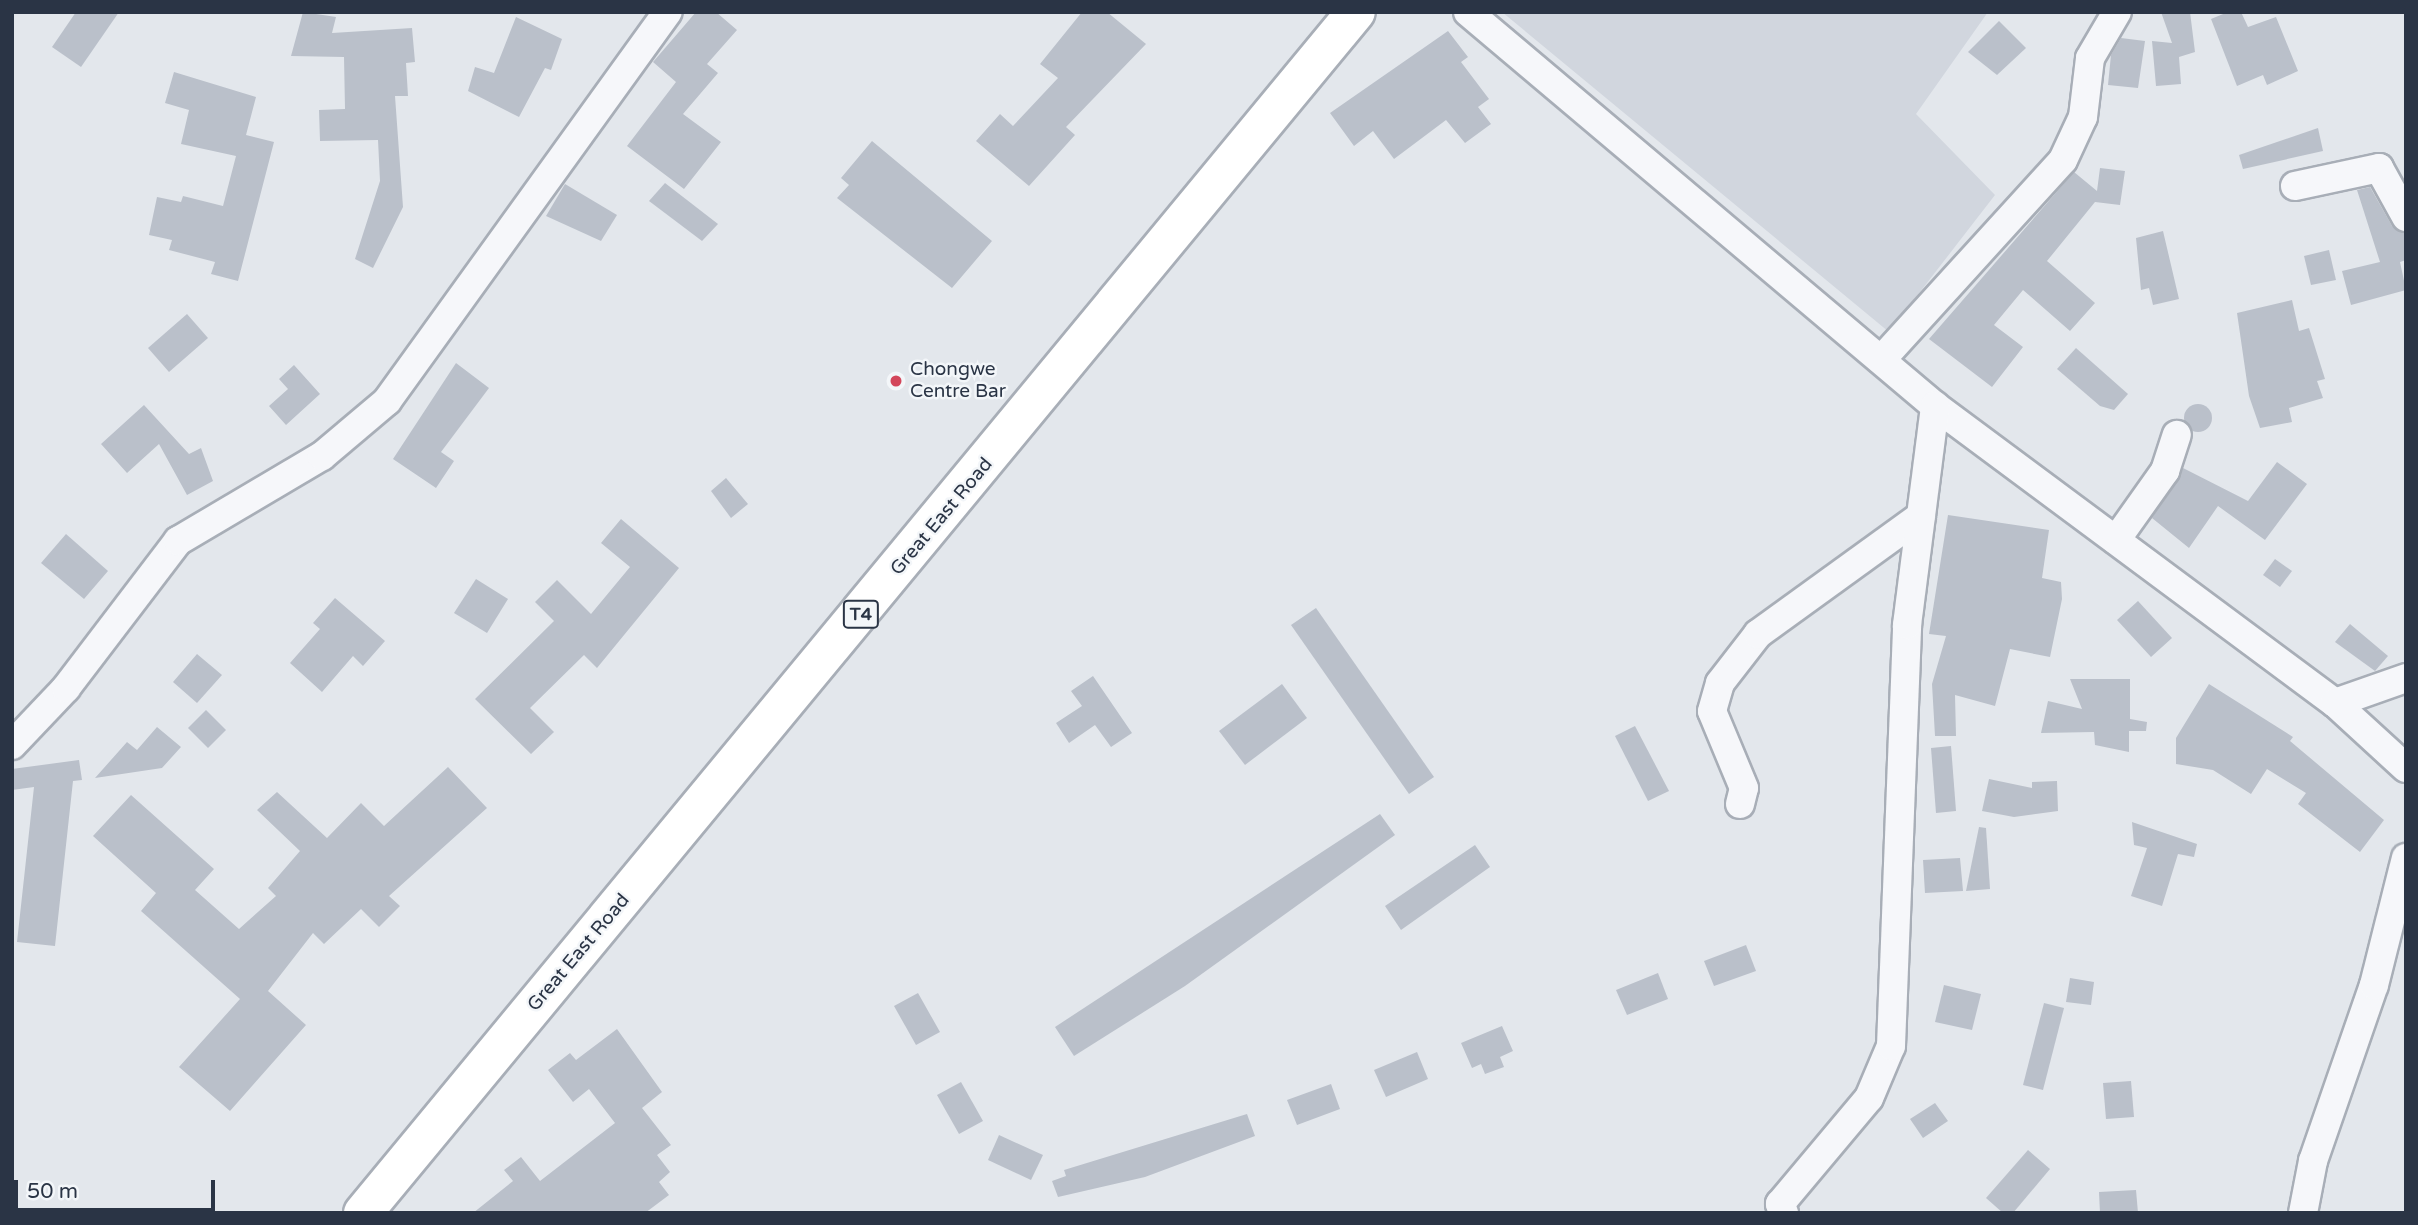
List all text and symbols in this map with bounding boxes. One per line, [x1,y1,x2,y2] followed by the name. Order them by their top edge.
[910,359,1006,403] place label: Chongwe Centre Bar
[888,373,904,389] marker: Chongwe Centre Bar
[886,454,998,580] street label: Great East Road
[842,600,880,628] road number: T4
[523,890,635,1016] street label: Great East Road
[18,1166,219,1210] scale bar
[27,1179,78,1204] text: 50 m

